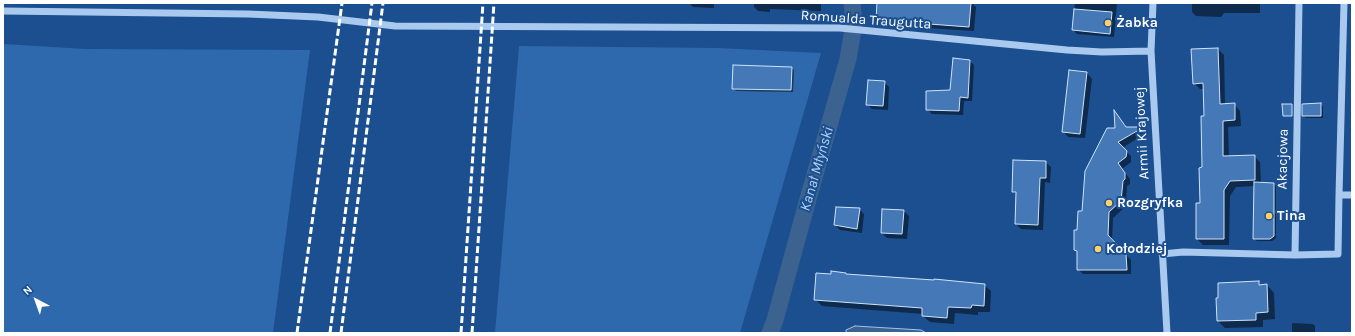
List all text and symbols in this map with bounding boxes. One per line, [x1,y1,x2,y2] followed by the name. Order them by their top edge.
[800,7,932,33] street label: Romualda Traugutta
[1116,15,1158,31] place label: Żabka
[1103,18,1113,28] marker: Żabka
[1131,86,1153,180] street label: Armii Krajowej
[796,125,838,213] water label: Kanał Młyński
[1274,128,1292,190] street label: Akacjowa
[1117,195,1183,211] place label: Rozgryfka
[1104,198,1114,208] marker: Rozgryfka
[1277,208,1306,224] place label: Tina
[1264,211,1274,221] marker: Tina
[1106,241,1167,257] place label: Kołodziej
[1093,244,1103,254] marker: Kołodziej
[16,280,56,320] north arrow
[21,283,35,298] text: N

